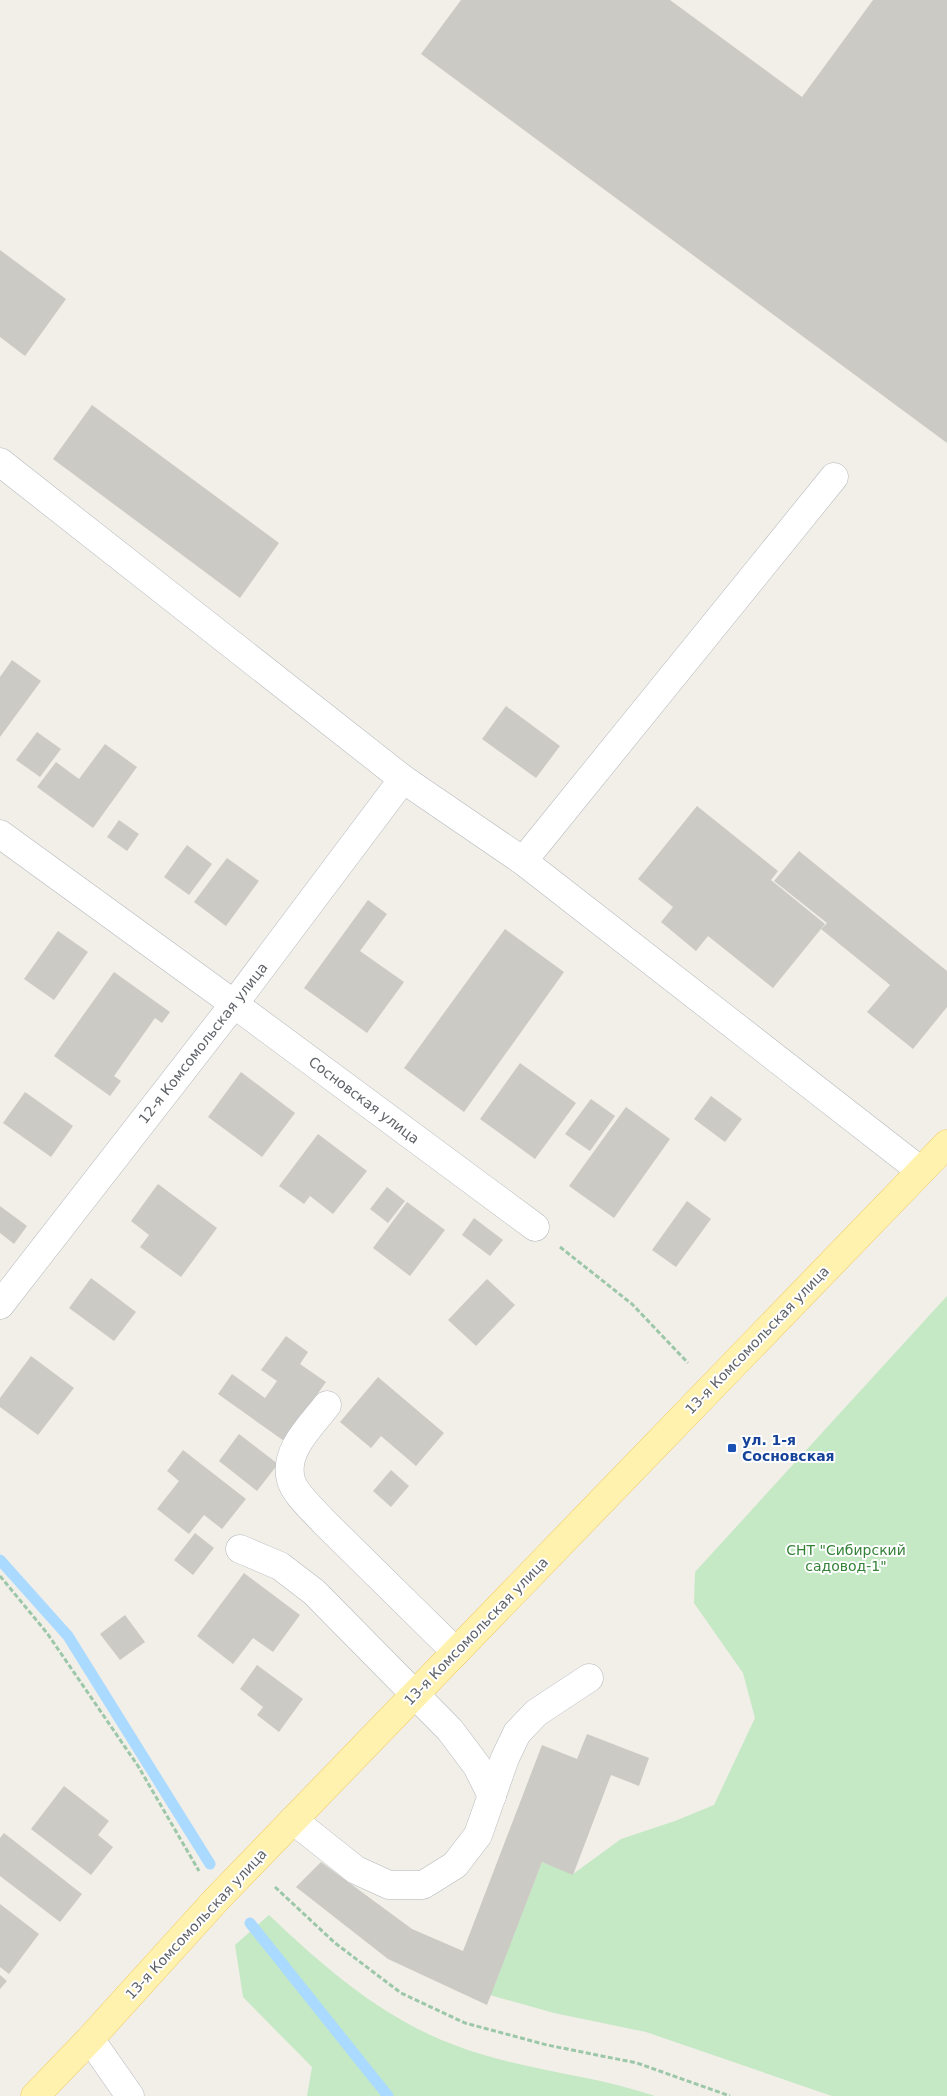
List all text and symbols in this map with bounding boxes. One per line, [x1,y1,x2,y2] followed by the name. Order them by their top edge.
[135,959,271,1127] street label: 12-я Комсомольская улица
[306,1053,422,1147] street label: Сосновская улица
[682,1263,832,1417] street label: 13-я Комсомольская улица
[742,1432,835,1464] place label: ул. 1-я Сосновская
[726,1442,738,1454] marker: ул. 1-я Сосновская
[786,1542,906,1574] park label: СНТ "Сибирский садовод-1"
[401,1554,551,1708] street label: 13-я Комсомольская улица
[122,1846,270,2002] street label: 13-я Комсомольская улица

